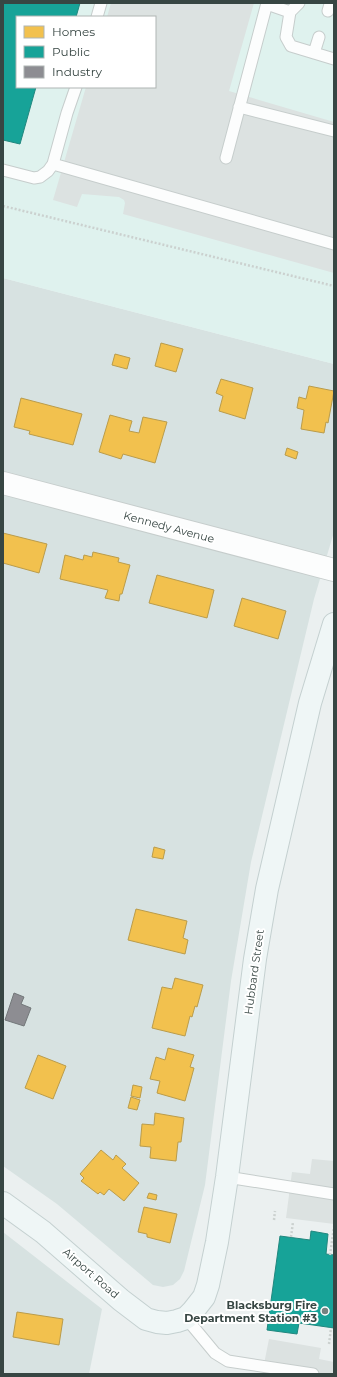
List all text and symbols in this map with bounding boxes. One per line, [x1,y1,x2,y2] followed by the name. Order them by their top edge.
[16,16,156,88] legend
[52,24,95,39] text: Homes
[52,44,90,59] text: Public
[52,64,102,79] text: Industry
[122,508,216,546] street label: Kennedy Avenue
[241,928,267,1015] street label: Hubbard Street
[60,1245,122,1301] street label: Airport Road
[184,1298,317,1325] place label: Blacksburg Fire Department Station #3
[320,1306,330,1316] marker: Blacksburg Fire Department Station #3

